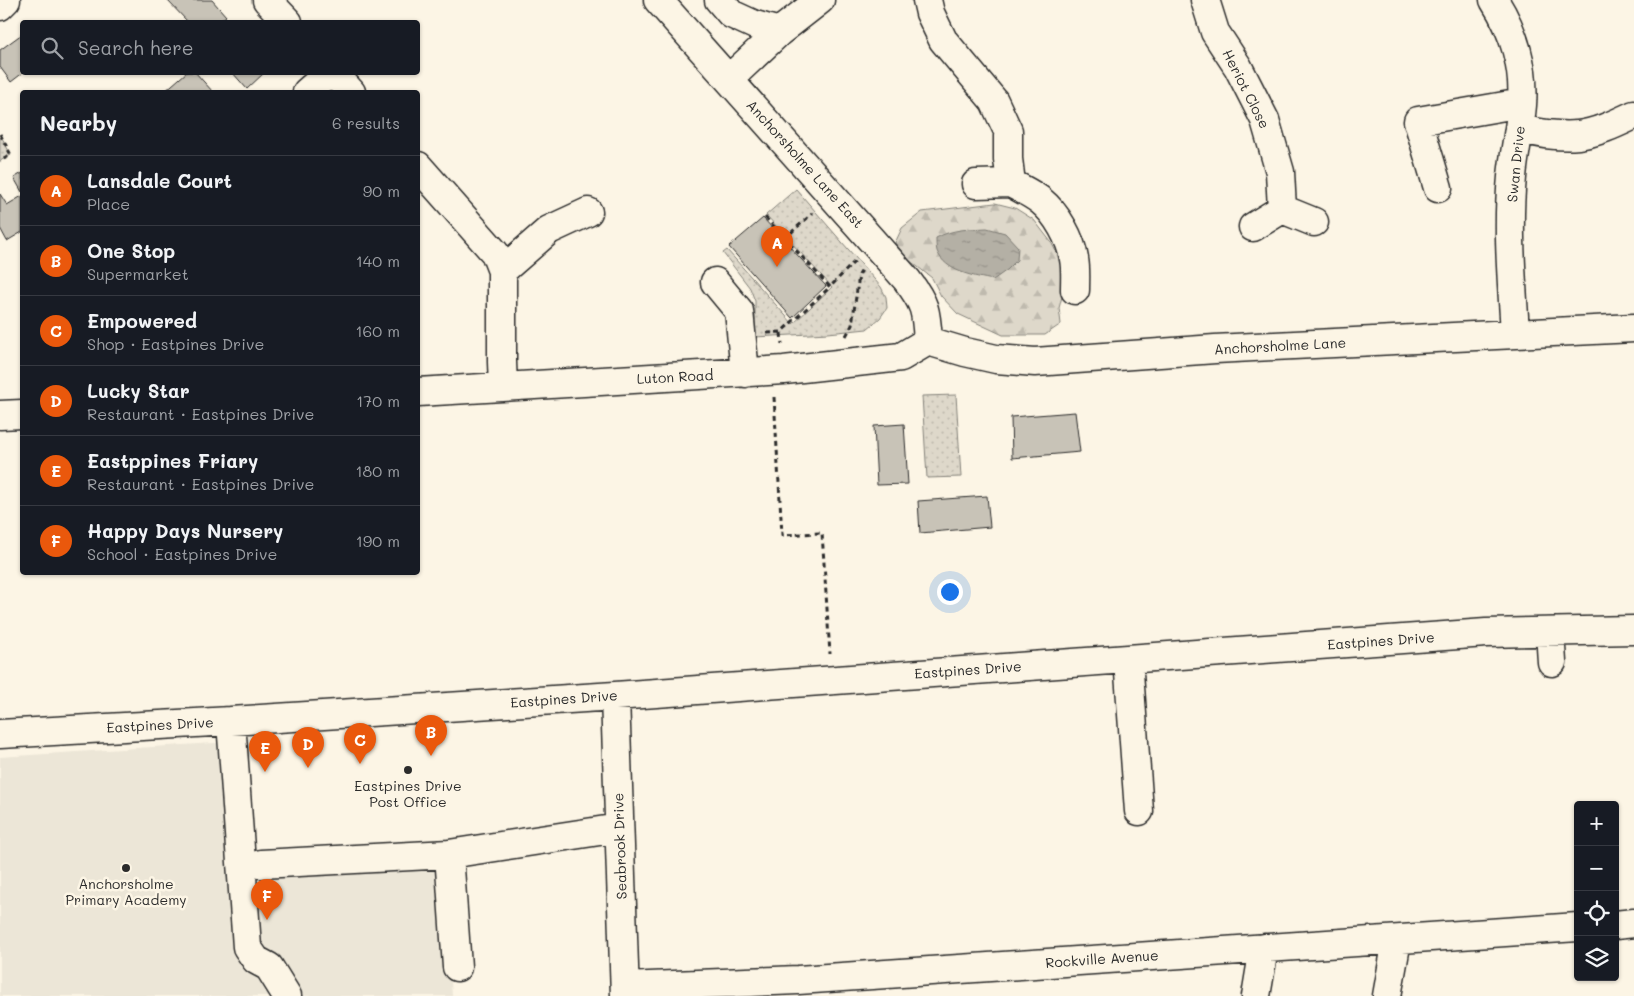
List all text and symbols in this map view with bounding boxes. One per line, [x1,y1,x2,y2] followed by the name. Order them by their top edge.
[20,20,420,75] search box
[38,34,66,62] icon: search
[78,35,194,60] text: Search here
[1218,46,1274,131] street label: Heriot Close
[743,95,868,232] street label: Anchorsholme Lane East
[40,109,117,136] text: Nearby
[332,112,400,133] text: 6 results
[1502,125,1529,203] street label: Swan Drive
[87,168,232,193] text: Lansdale Court
[50,180,62,201] text: A
[363,180,400,201] text: 90 m
[87,193,130,214] text: Place
[761,226,793,267] pin: A
[87,238,175,263] text: One Stop
[51,250,61,271] text: B
[356,250,400,271] text: 140 m
[87,263,189,284] text: Supermarket
[87,308,197,333] text: Empowered
[50,320,62,341] text: C
[355,320,400,341] text: 160 m
[87,333,264,354] text: Shop · Eastpines Drive
[1213,333,1346,358] street label: Anchorsholme Lane
[636,365,714,388] street label: Luton Road
[87,378,190,403] text: Lucky Star
[50,390,62,411] text: D
[356,390,400,411] text: 170 m
[87,403,315,424] text: Restaurant · Eastpines Drive
[87,448,258,473] text: Eastppines Friary
[51,460,61,481] text: E
[355,460,400,481] text: 180 m
[87,473,315,494] text: Restaurant · Eastpines Drive
[87,518,283,543] text: Happy Days Nursery
[51,530,61,551] text: F
[356,530,400,551] text: 190 m
[87,543,277,564] text: School · Eastpines Drive
[937,579,963,605] your location
[1327,627,1435,654] street label: Eastpines Drive
[914,656,1022,683] street label: Eastpines Drive
[510,685,618,712] street label: Eastpines Drive
[106,712,214,737] street label: Eastpines Drive
[415,715,447,756] pin: B
[344,723,376,764] pin: C
[292,727,324,768] pin: D
[249,731,281,772] pin: E
[402,764,414,776] marker: Eastpines Drive Post Office
[354,776,462,811] place label: Eastpines Drive Post Office
[608,792,631,900] street label: Seabrook Drive
[1574,801,1619,981] map controls
[1574,801,1619,846] button: +
[1574,846,1619,891] button: −
[120,862,132,874] marker: Anchorsholme Primary Academy
[65,874,187,909] place label: Anchorsholme Primary Academy
[251,879,283,920] pin: F
[1574,891,1619,936] button: locate
[1574,936,1619,981] button: layers
[1045,945,1159,972] street label: Rockville Avenue

